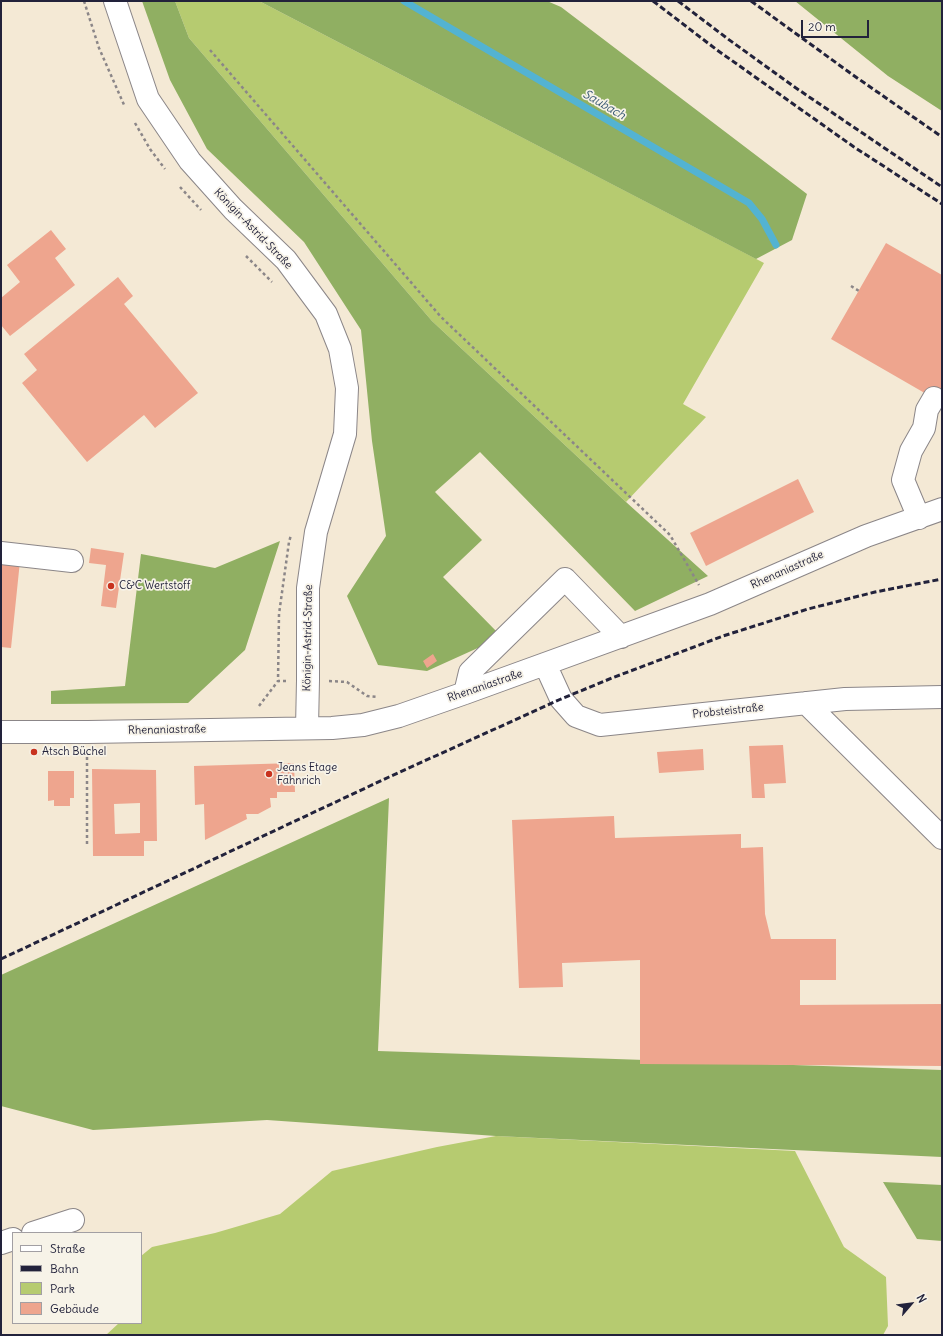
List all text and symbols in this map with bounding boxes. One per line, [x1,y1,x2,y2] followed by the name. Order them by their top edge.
[803,12,871,38] scale bar
[808,19,836,34] text: 20 m
[580,87,628,123] water label: Saubach
[211,186,295,272] street label: Königin-Astrid-Straße
[749,548,825,592] street label: Rhenaniastraße
[119,579,190,593] place label: C&C Wertstoff
[106,581,116,591] marker: C&C Wertstoff
[300,584,316,692] street label: Königin-Astrid-Straße
[446,667,524,705] street label: Rhenaniastraße
[692,701,764,721] street label: Probsteistraße
[128,723,206,737] street label: Rhenaniastraße
[42,745,106,759] place label: Atsch Büchel
[29,747,39,757] marker: Atsch Büchel
[277,761,337,787] place label: Jeans Etage Fähnrich
[264,769,274,779] marker: Jeans Etage Fähnrich
[12,1232,142,1324] legend
[50,1241,85,1256] text: Straße
[50,1261,79,1276] text: Bahn
[50,1281,75,1296] text: Park
[891,1284,931,1324] north arrow
[914,1292,930,1305] text: N
[50,1301,99,1316] text: Gebäude

